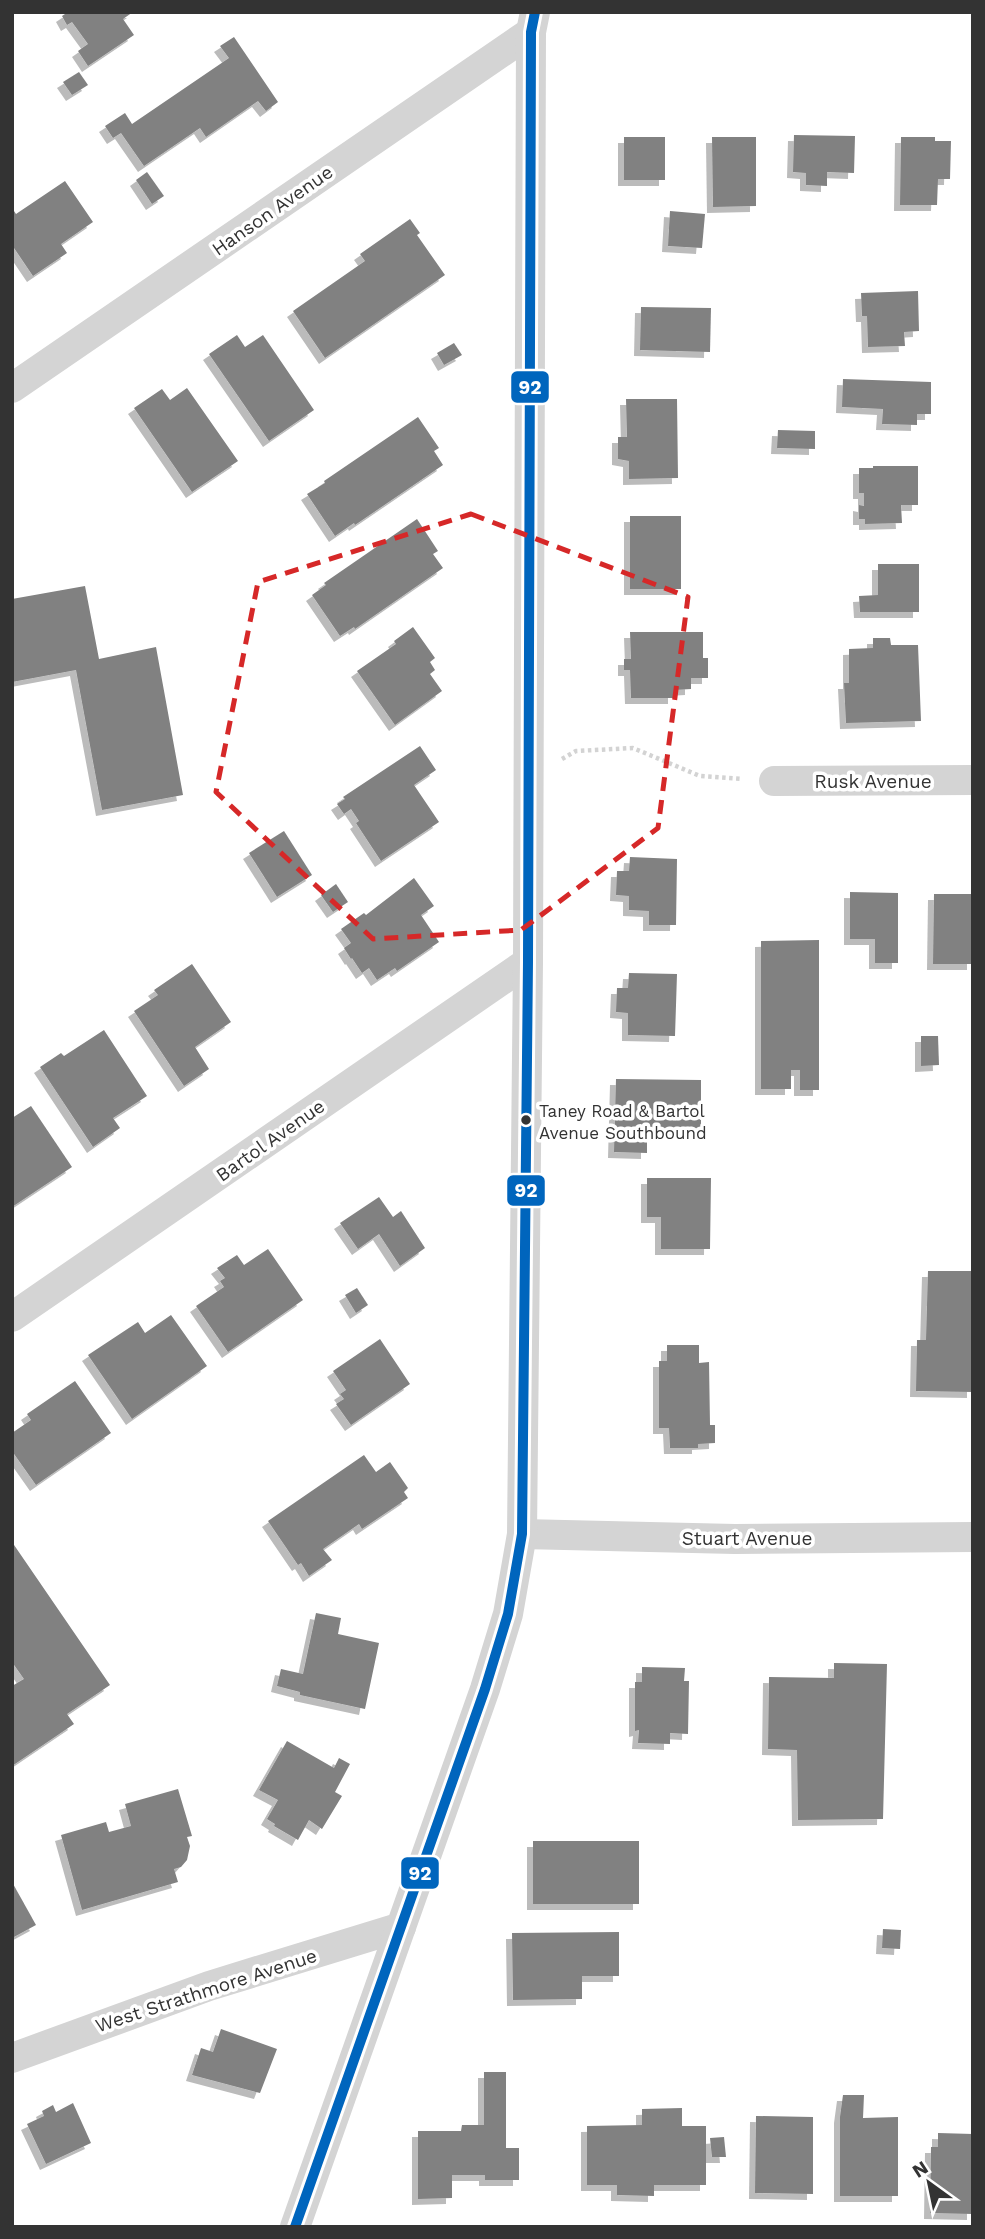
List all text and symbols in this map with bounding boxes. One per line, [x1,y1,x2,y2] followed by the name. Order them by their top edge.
[207,160,337,261] street label: Hanson Avenue
[510,370,550,404] line badge: 92
[518,376,542,399] text: 92
[814,770,932,793] street label: Rusk Avenue
[211,1094,329,1186] street label: Bartol Avenue
[539,1101,707,1143] place label: Taney Road & Bartol Avenue Southbound
[519,1113,533,1127] marker: Taney Road & Bartol Avenue Southbound
[506,1174,546,1207] line badge: 92
[514,1179,538,1202] text: 92
[682,1527,812,1550] street label: Stuart Avenue
[400,1856,440,1890] line badge: 92
[408,1862,432,1885] text: 92
[92,1944,320,2037] street label: West Strathmore Avenue
[894,2148,964,2218] north arrow
[908,2156,932,2183] text: N

